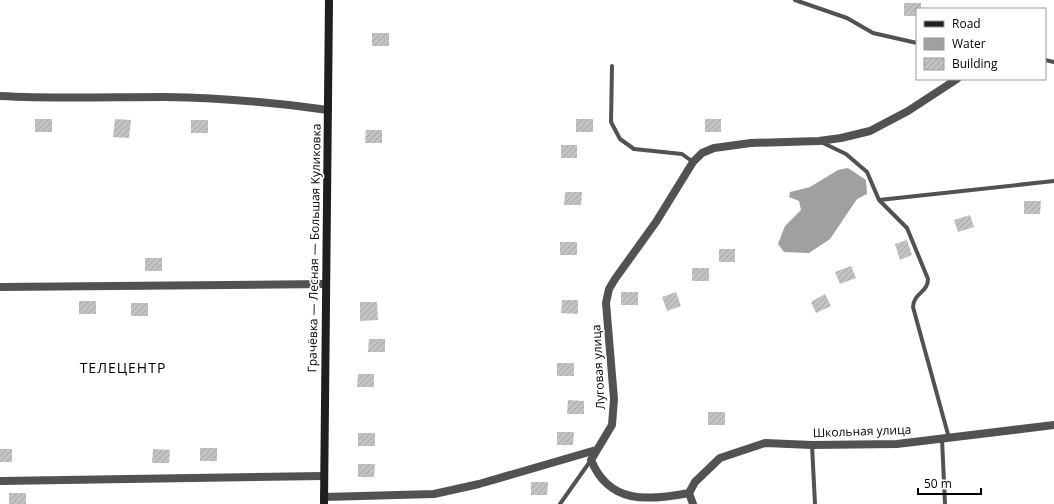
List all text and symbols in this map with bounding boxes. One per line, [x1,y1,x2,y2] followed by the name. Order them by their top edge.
[916,8,1046,80] legend
[952,15,981,32] text: Road
[952,35,986,52] text: Water
[952,55,998,72] text: Building
[303,123,325,373] street label: Грачёвка — Лесная — Большая Куликовка
[587,324,609,410] street label: Луговая улица
[80,358,166,377] district label: ТЕЛЕЦЕНТР
[812,421,912,441] street label: Школьная улица
[918,470,981,496] scale bar
[924,475,952,492] text: 50 m

